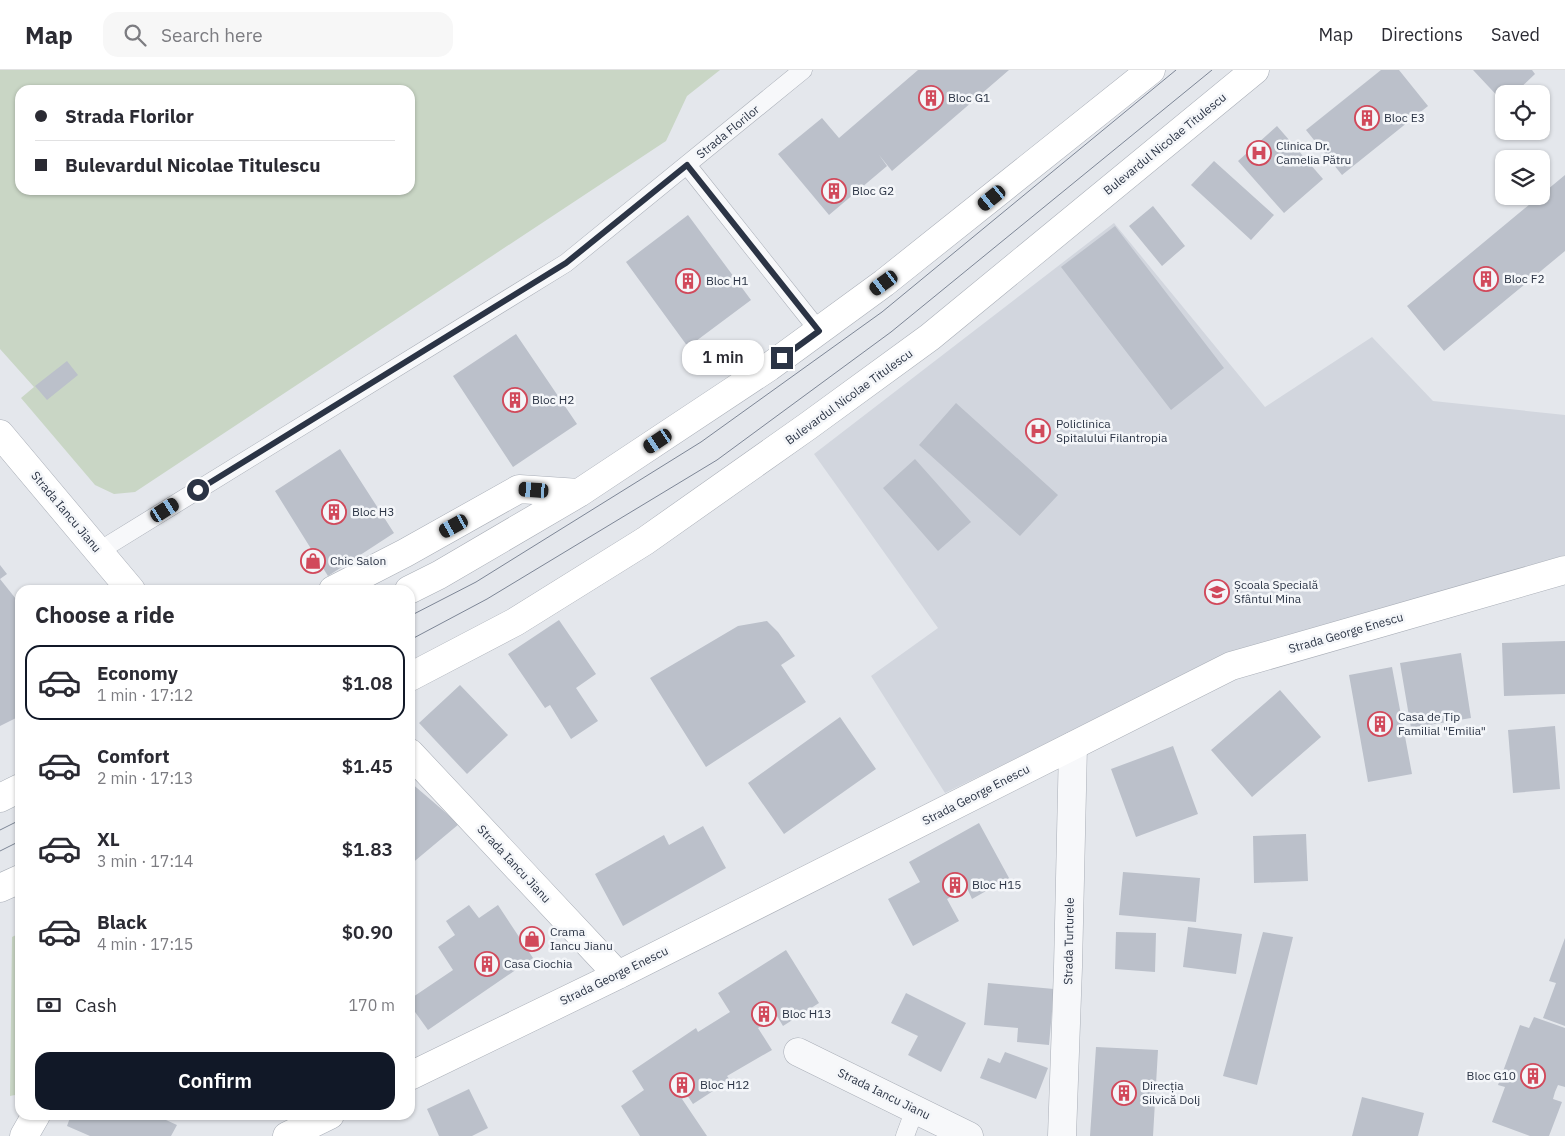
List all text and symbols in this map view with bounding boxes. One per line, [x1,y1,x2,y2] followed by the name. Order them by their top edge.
[103,12,453,57] search box
[25,19,73,51] text: Map
[121,21,149,49] icon: search
[161,23,263,47] text: Search here
[1318,23,1353,46] text: Map
[1381,23,1463,46] text: Directions
[1491,23,1540,46] text: Saved
[918,85,944,111] building icon: Bloc G1
[1495,85,1550,205] map controls
[1495,85,1550,140] button: locate
[1100,89,1229,198] street label: Bulevardul Nicolae Titulescu
[948,90,990,105] place label: Bloc G1
[693,101,763,162] street label: Strada Florilor
[65,104,194,128] text: Strada Florilor
[1354,105,1380,131] building icon: Bloc E3
[1384,110,1425,125] place label: Bloc E3
[1276,138,1351,167] place label: Clinica Dr. Camelia Pătru
[1246,140,1272,166] hospital icon: Clinica Dr. Camelia Pătru
[1495,150,1550,205] button: layers
[65,153,320,177] text: Bulevardul Nicolae Titulescu
[821,178,847,204] building icon: Bloc G2
[852,183,894,198] place label: Bloc G2
[975,183,1008,213] car
[1473,266,1499,292] building icon: Bloc F2
[675,268,701,294] building icon: Bloc H1
[867,268,900,298] car
[1504,271,1545,286] place label: Bloc F2
[706,273,748,288] place label: Bloc H1
[682,340,764,376] callout: 1 min
[782,345,915,448] street label: Bulevardul Nicolae Titulescu
[702,347,744,367] text: 1 min
[771,347,793,369] route end
[502,387,528,413] building icon: Bloc H2
[532,392,574,407] place label: Bloc H2
[1056,416,1168,445] place label: Policlinica Spitalului Filantropia
[1025,418,1051,444] hospital icon: Policlinica Spitalului Filantropia
[641,426,674,456] car
[28,468,105,555] street label: Strada Iancu Jianu
[187,479,209,501] route start
[518,481,549,499] car
[148,496,181,524] car
[321,499,347,525] building icon: Bloc H3
[352,504,394,519] place label: Bloc H3
[437,512,470,540] car
[300,548,326,574] shop icon: Chic Salon
[330,553,386,568] place label: Chic Salon
[1234,577,1319,606] place label: Școala Specială Sfântul Mina
[1204,579,1230,605] school or university icon: Școala Specială Sfântul Mina
[35,600,175,629] text: Choose a ride
[1287,609,1405,656] street label: Strada George Enescu
[37,660,82,705] icon: car
[97,661,178,685] text: Economy
[342,671,393,695] text: $1.08
[97,685,193,705] text: 1 min · 17:12
[1398,709,1486,738] place label: Casa de Tip Familial "Emilia"
[1367,711,1393,737] building icon: Casa de Tip Familial "Emilia"
[37,743,82,788] icon: car
[97,744,170,768] text: Comfort
[342,754,393,778] text: $1.45
[919,761,1032,828] street label: Strada George Enescu
[97,768,193,788] text: 2 min · 17:13
[474,822,554,906] street label: Strada Iancu Jianu
[37,826,82,871] icon: car
[97,827,120,851] text: XL
[342,837,393,861] text: $1.83
[97,851,193,871] text: 3 min · 17:14
[942,872,968,898] building icon: Bloc H15
[972,877,1022,892] place label: Bloc H15
[1060,897,1077,985] street label: Strada Turturele
[37,909,82,954] icon: car
[97,910,147,934] text: Black
[342,920,393,944] text: $0.90
[550,924,613,953] place label: Crama Iancu Jianu
[519,926,545,952] shop icon: Crama Iancu Jianu
[97,934,193,954] text: 4 min · 17:15
[557,943,670,1008] street label: Strada George Enescu
[474,951,500,977] building icon: Casa Ciochia
[504,956,573,971] place label: Casa Ciochia
[35,991,63,1019] icon: cash
[75,993,117,1017] text: Cash
[348,995,395,1015] text: 170 m
[751,1001,777,1027] building icon: Bloc H13
[782,1006,832,1021] place label: Bloc H13
[35,1052,395,1110] button: Confirm
[1520,1063,1546,1089] building icon: Bloc G10
[836,1065,933,1122] street label: Strada Iancu Jianu
[1467,1068,1516,1083] place label: Bloc G10
[669,1072,695,1098] building icon: Bloc H12
[700,1077,750,1092] place label: Bloc H12
[1142,1078,1200,1107] place label: Direcția Silvică Dolj
[1111,1080,1137,1106] building icon: Direcția Silvică Dolj

